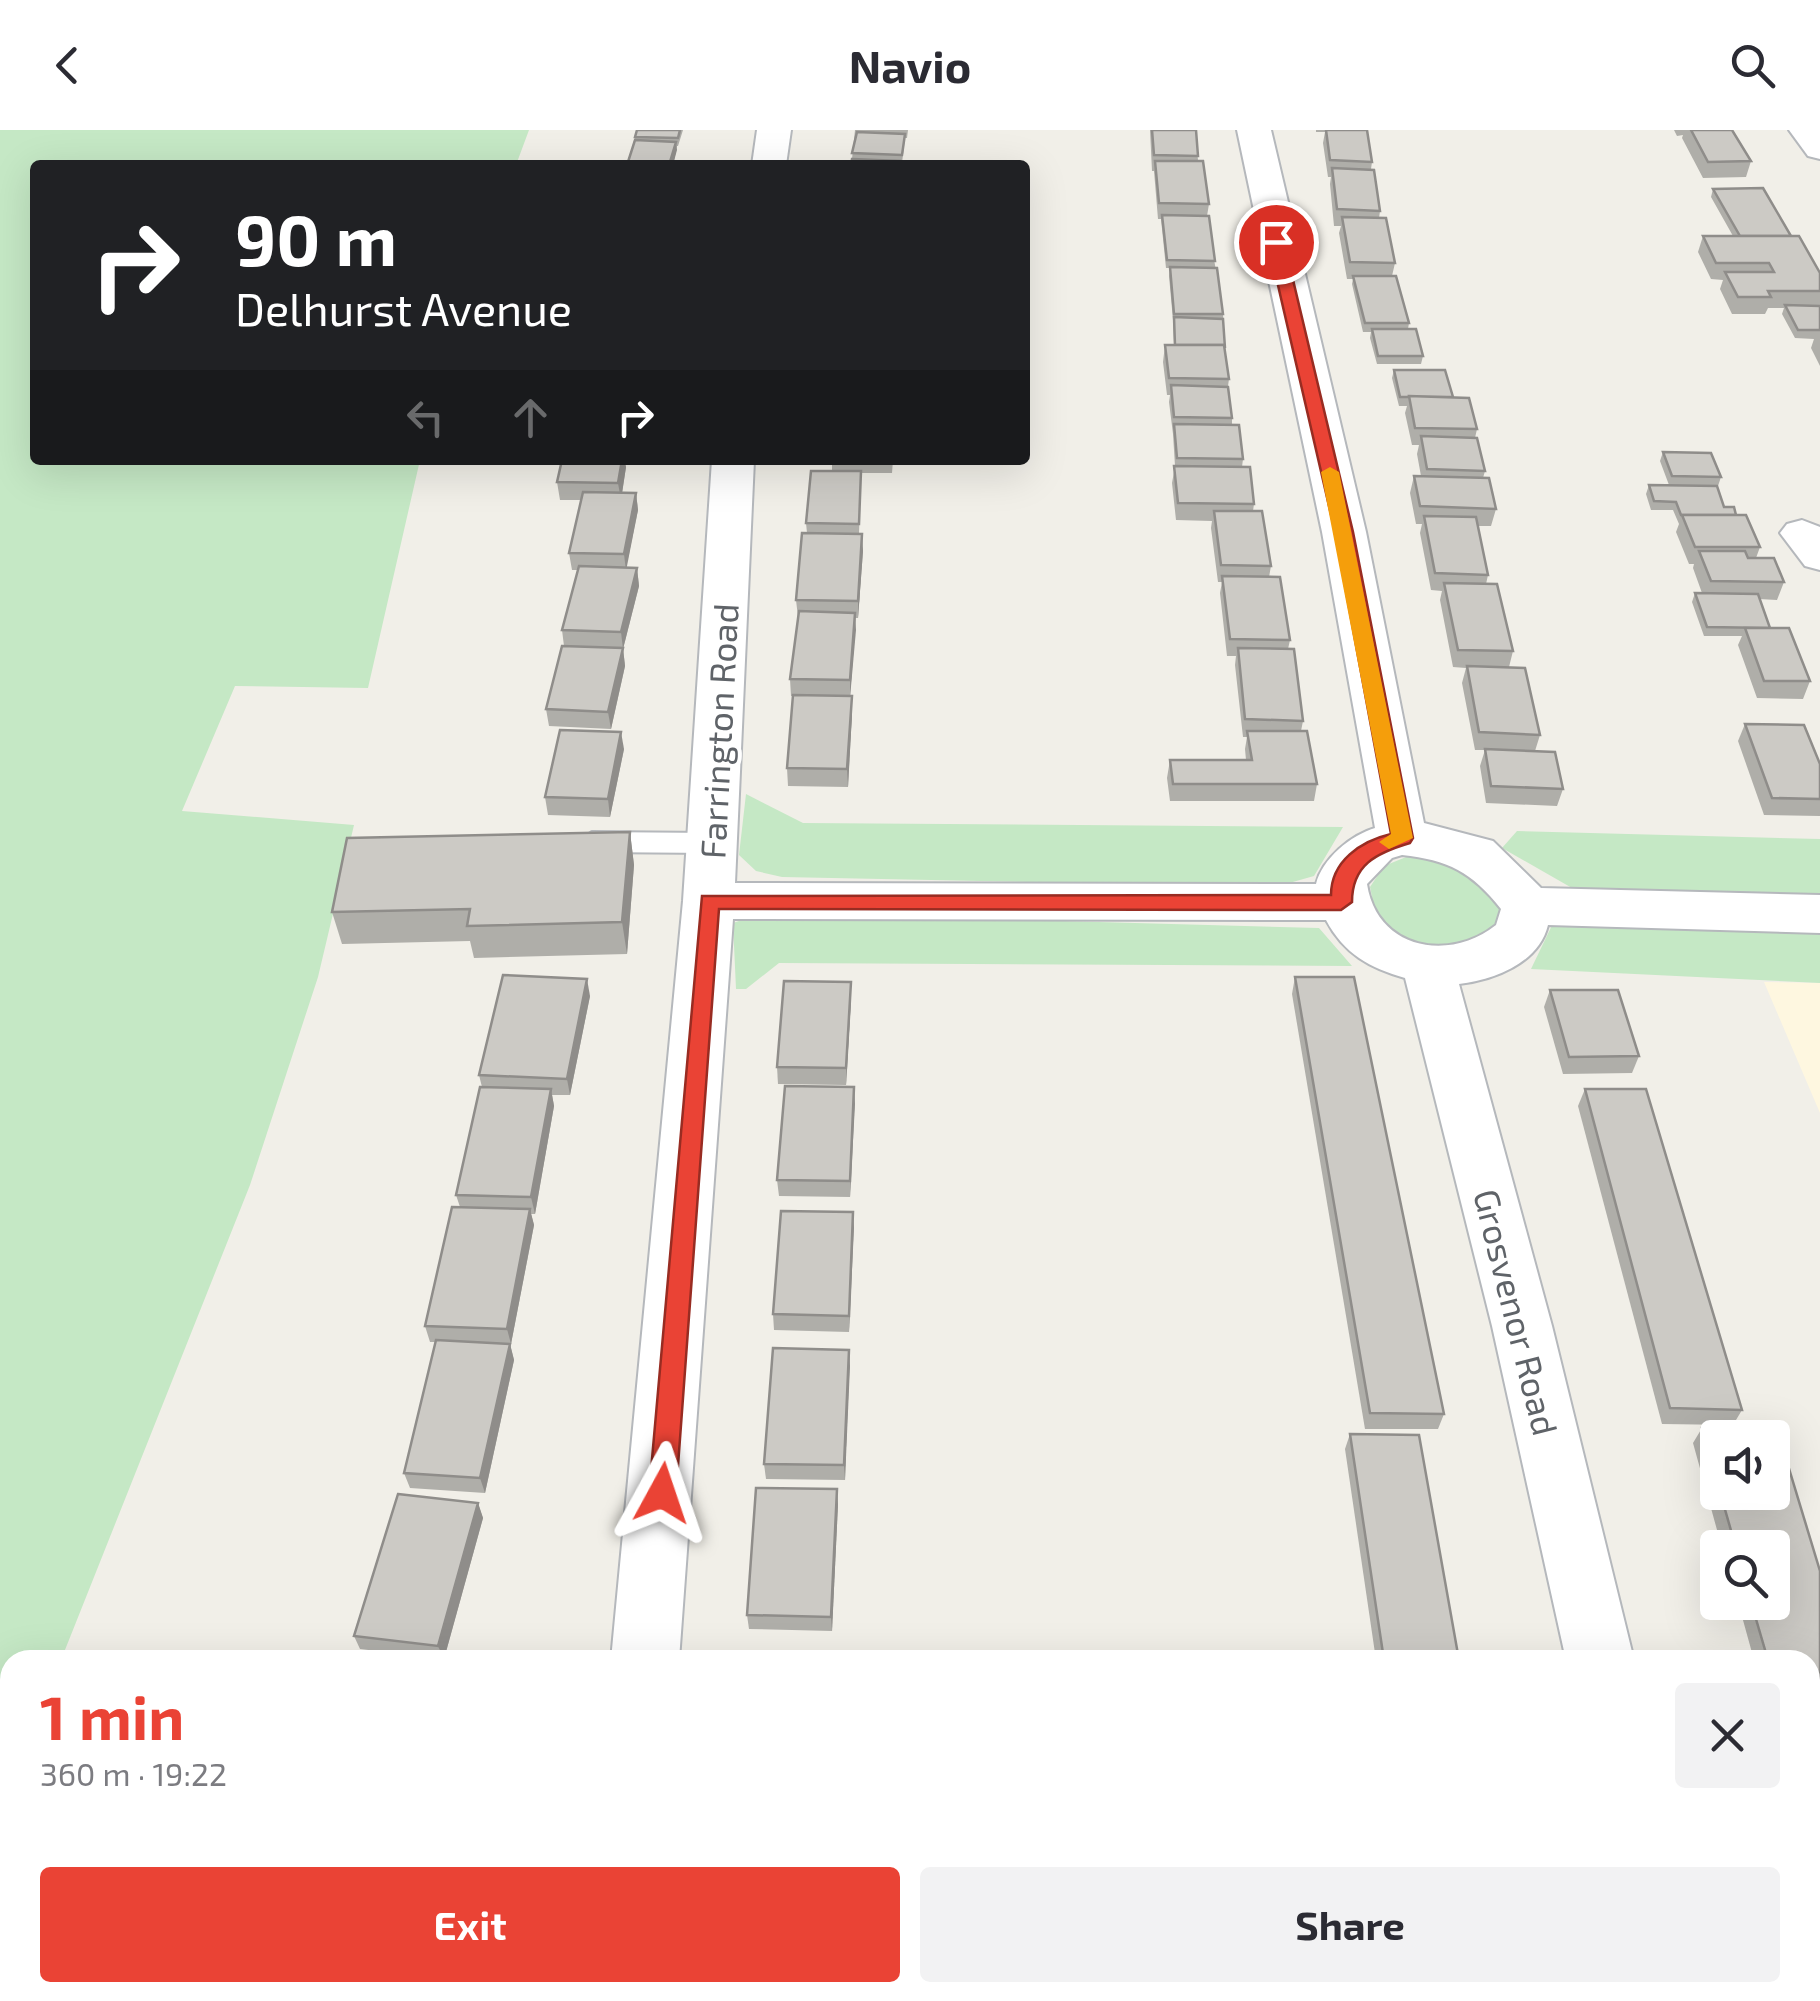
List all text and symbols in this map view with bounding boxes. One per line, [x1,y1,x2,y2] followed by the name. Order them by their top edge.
[40,38,95,93] icon: back
[849,38,971,92] text: Navio
[1725,38,1780,93] icon: search
[235,196,397,280] text: 90 m
[70,200,200,330] icon: right
[1234,200,1319,285] pin
[1249,215,1304,270] icon: arrive
[235,281,572,335] text: Delhurst Avenue
[398,390,453,445] icon: left
[503,390,558,445] icon: ahead
[608,390,663,445] icon: right
[690,602,746,860] street label: Farrington Road
[1466,1185,1568,1439] street label: Grosvenor Road
[1700,1420,1790,1620] map controls
[1700,1420,1790,1510] button: sound
[610,1441,714,1545] position arrow
[1700,1530,1790,1620] button: search
[40,1680,184,1752] text: 1 min
[1675,1683,1780,1788] button: close
[40,1754,227,1792] text: 360 m · 19:22
[40,1867,900,1982] button: Exit
[920,1867,1780,1982] button: Share

